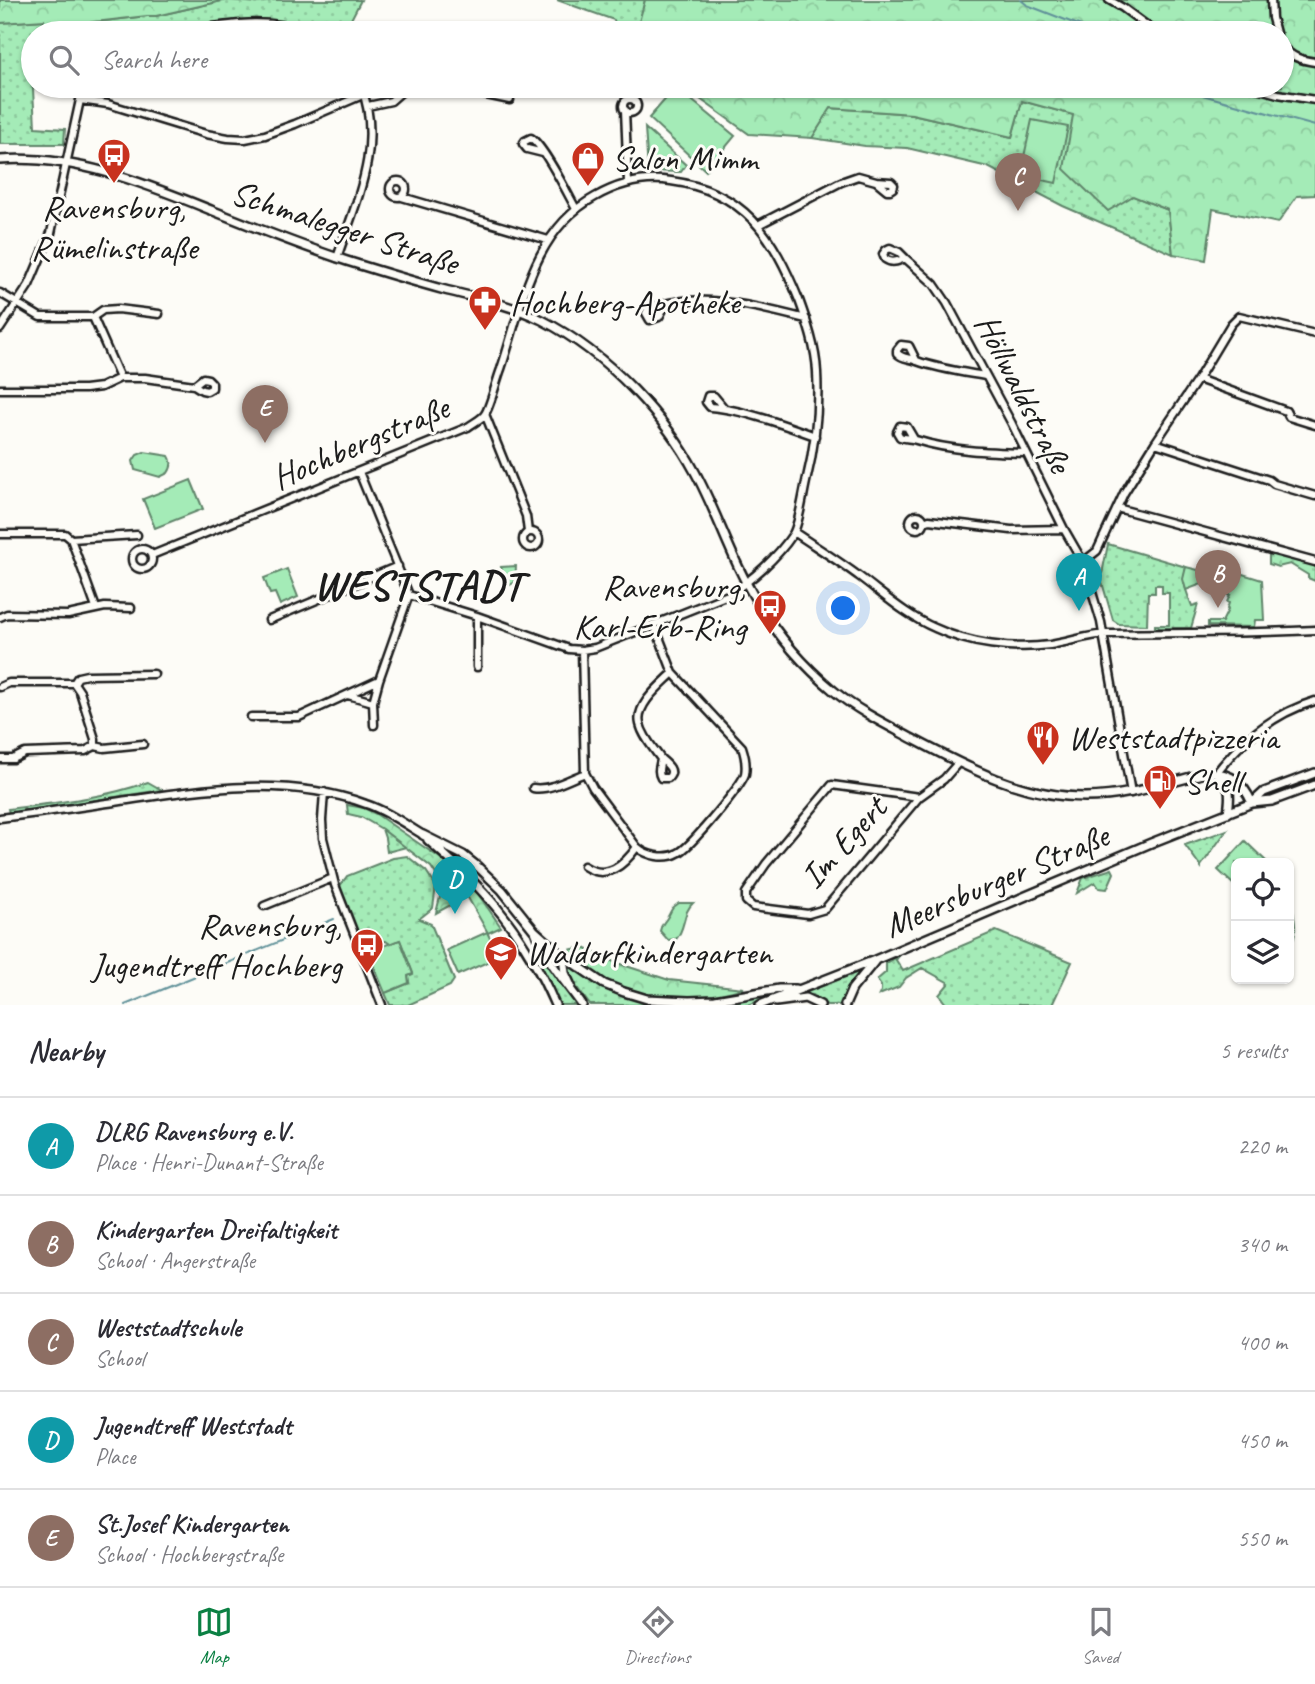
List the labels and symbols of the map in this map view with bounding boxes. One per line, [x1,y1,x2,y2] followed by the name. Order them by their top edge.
[95,136,133,185] bus stop icon: Ravensburg, Rümelinstraße
[612,136,761,181] place label: Salon Mimm
[569,139,607,188] shop icon: Salon Mimm
[995,153,1041,211] pin: C
[226,170,466,286] street label: Schmalegger Straße
[31,185,200,270] place label: Ravensburg, Rümelinstraße
[510,280,742,325] place label: Hochberg-Apotheke
[466,283,504,332] pharmacy icon: Hochberg-Apotheke
[964,306,1084,483] street label: Höllwaldstraße
[265,384,458,500] street label: Hochbergstraße
[242,385,288,443] pin: E
[1195,550,1241,608] pin: B
[1056,553,1102,611] pin: A
[314,559,531,612] district label: WESTSTADT
[573,564,749,649] place label: Ravensburg, Karl-Erb-Ring
[751,587,789,636] bus stop icon: Ravensburg, Karl-Erb-Ring
[826,591,860,625] your location
[1068,715,1281,760] place label: Weststadtpizzeria
[1024,718,1062,767] restaurant icon: Weststadtpizzeria
[1184,759,1247,804] place label: Shell
[1141,762,1179,811] fuel station icon: Shell
[790,784,899,898] street label: Im Egert
[877,812,1118,948] street label: Meersburger Straße
[432,856,478,914] pin: D
[89,903,344,988] place label: Ravensburg, Jugendtreff Hochberg
[348,926,386,975] bus stop icon: Ravensburg, Jugendtreff Hochberg
[526,930,774,975] place label: Waldorfkindergarten
[482,933,520,982] school or university icon: Waldorfkindergarten

